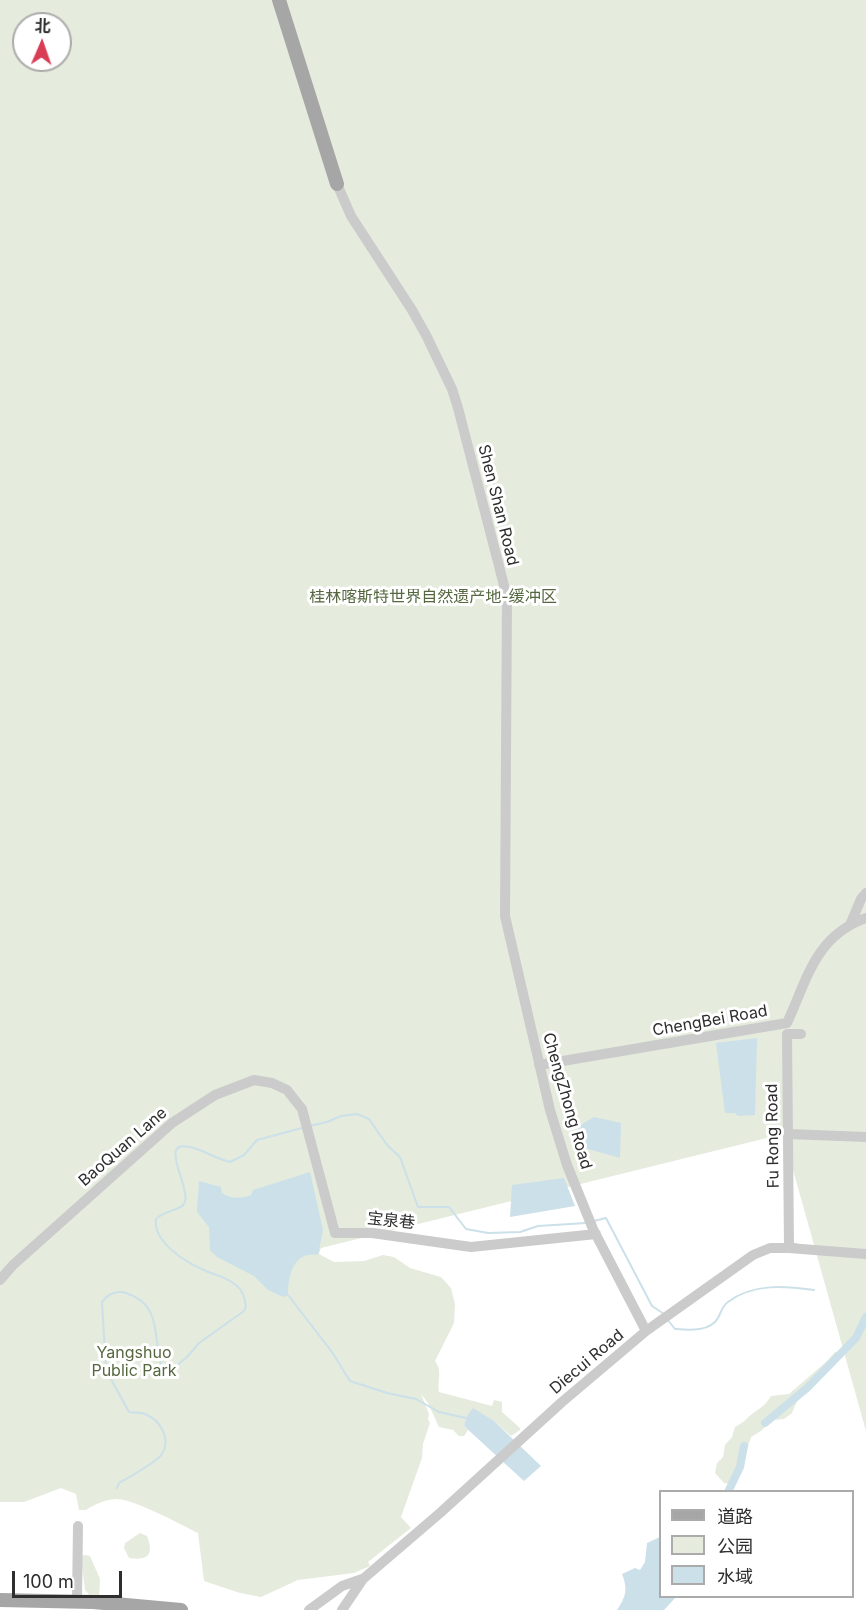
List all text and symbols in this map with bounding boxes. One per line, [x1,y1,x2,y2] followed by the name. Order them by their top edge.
[12,12,72,72] north arrow
[34,16,51,36] text: 北
[474,442,522,568] street label: Shen Shan Road
[309,587,557,607] park label: 桂林喀斯特世界自然遗产地-缓冲区
[651,1001,769,1041] street label: ChengBei Road
[538,1030,596,1172] street label: ChengZhong Road
[762,1083,784,1189] street label: Fu Rong Road
[75,1104,171,1190] street label: BaoQuan Lane
[366,1209,416,1233] street label: 宝泉巷
[546,1326,628,1398] street label: Diecui Road
[91,1343,177,1381] park label: Yangshuo Public Park
[659,1490,854,1598] legend
[717,1506,753,1527] text: 道路
[717,1536,753,1557] text: 公园
[15,1559,124,1597] scale bar
[717,1566,753,1587] text: 水域
[23,1571,74,1592] text: 100 m

